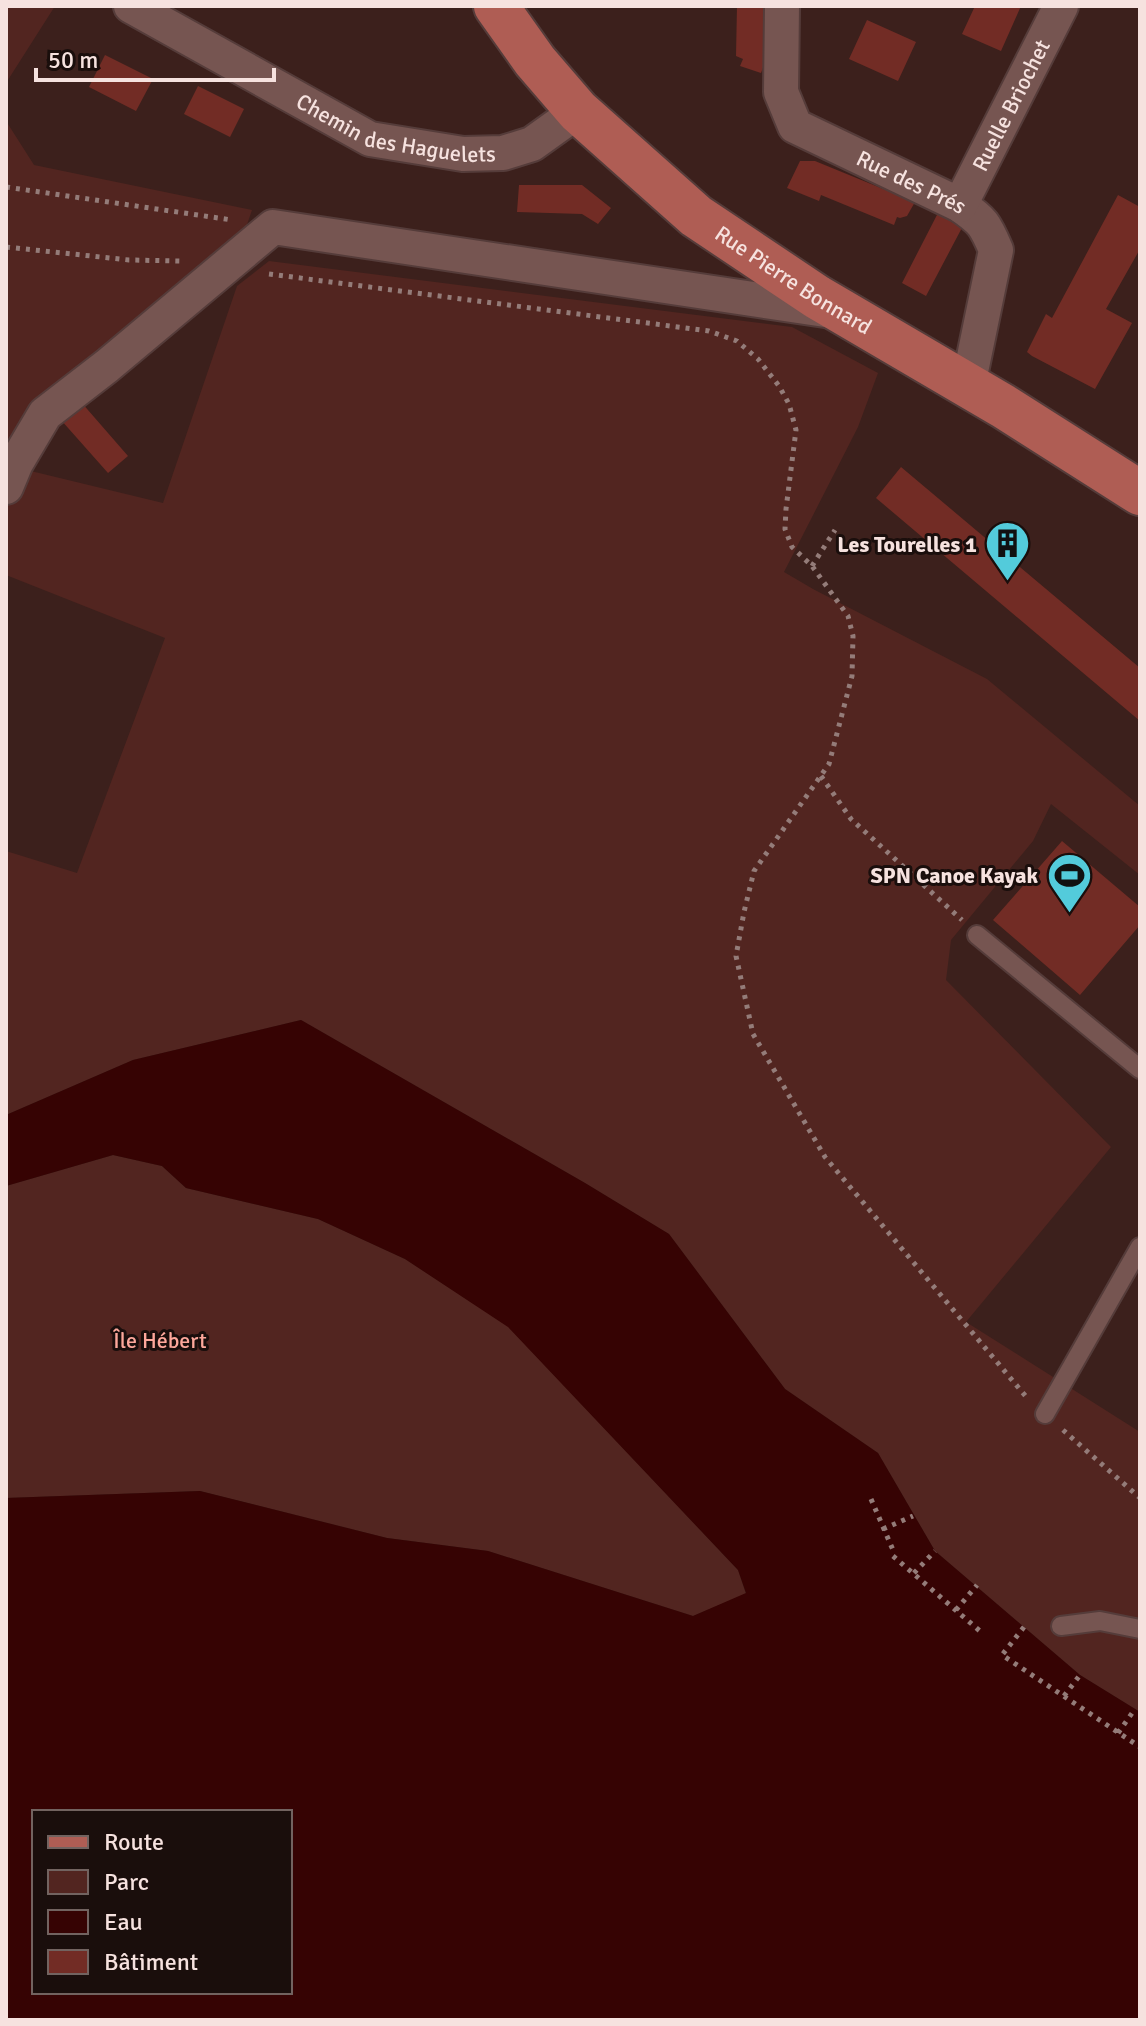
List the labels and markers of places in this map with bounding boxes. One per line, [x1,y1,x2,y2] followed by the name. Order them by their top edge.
[984,520,1032,583] building icon: Les Tourelles 1
[837,531,977,558] place label: Les Tourelles 1
[1045,851,1093,914] sports icon: SPN Canoe Kayak
[871,862,1038,889] place label: SPN Canoe Kayak

